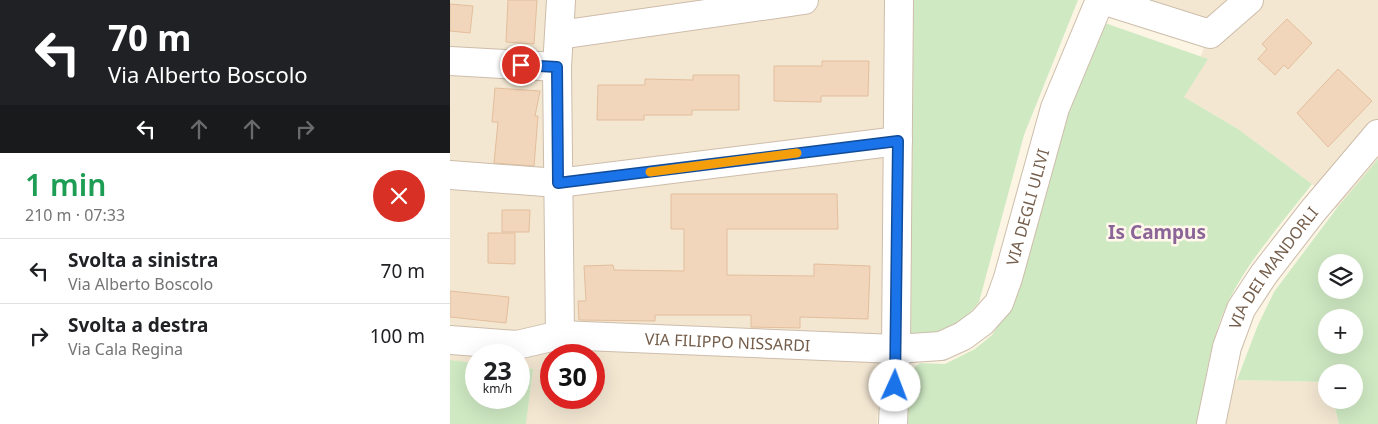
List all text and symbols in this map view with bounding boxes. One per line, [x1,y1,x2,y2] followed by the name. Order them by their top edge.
[108,14,191,61] text: 70 m
[25,20,90,85] icon: left
[500,44,542,86] pin
[507,51,535,79] icon: arrive
[108,59,308,89] text: Via Alberto Boscolo
[132,115,160,143] icon: left
[185,115,213,143] icon: ahead
[238,115,266,143] icon: ahead
[291,115,319,143] icon: right
[1001,146,1054,268] street label: VIA DEGLI ULIVI
[25,164,106,205] text: 1 min
[373,170,425,222] button: close
[1224,202,1323,332] street label: VIA DEI MANDORLI
[25,204,125,226] text: 210 m · 07:33
[1108,219,1206,245] district label: Is Campus
[68,247,218,273] text: Svolta a sinistra
[1318,254,1363,409] map controls
[1318,254,1363,299] button: layers
[25,257,53,285] icon: left
[381,258,425,284] text: 70 m
[68,273,213,295] text: Via Alberto Boscolo
[1318,309,1363,354] button: +
[68,312,208,338] text: Svolta a destra
[25,322,53,350] icon: right
[370,323,425,349] text: 100 m
[644,328,811,356] street label: VIA FILIPPO NISSARDI
[68,338,183,360] text: Via Cala Regina
[540,344,605,409] speed limit sign: 30
[483,353,512,387] text: 23
[868,359,920,411] position arrow
[1318,364,1363,409] button: −
[483,380,512,397] text: km/h

